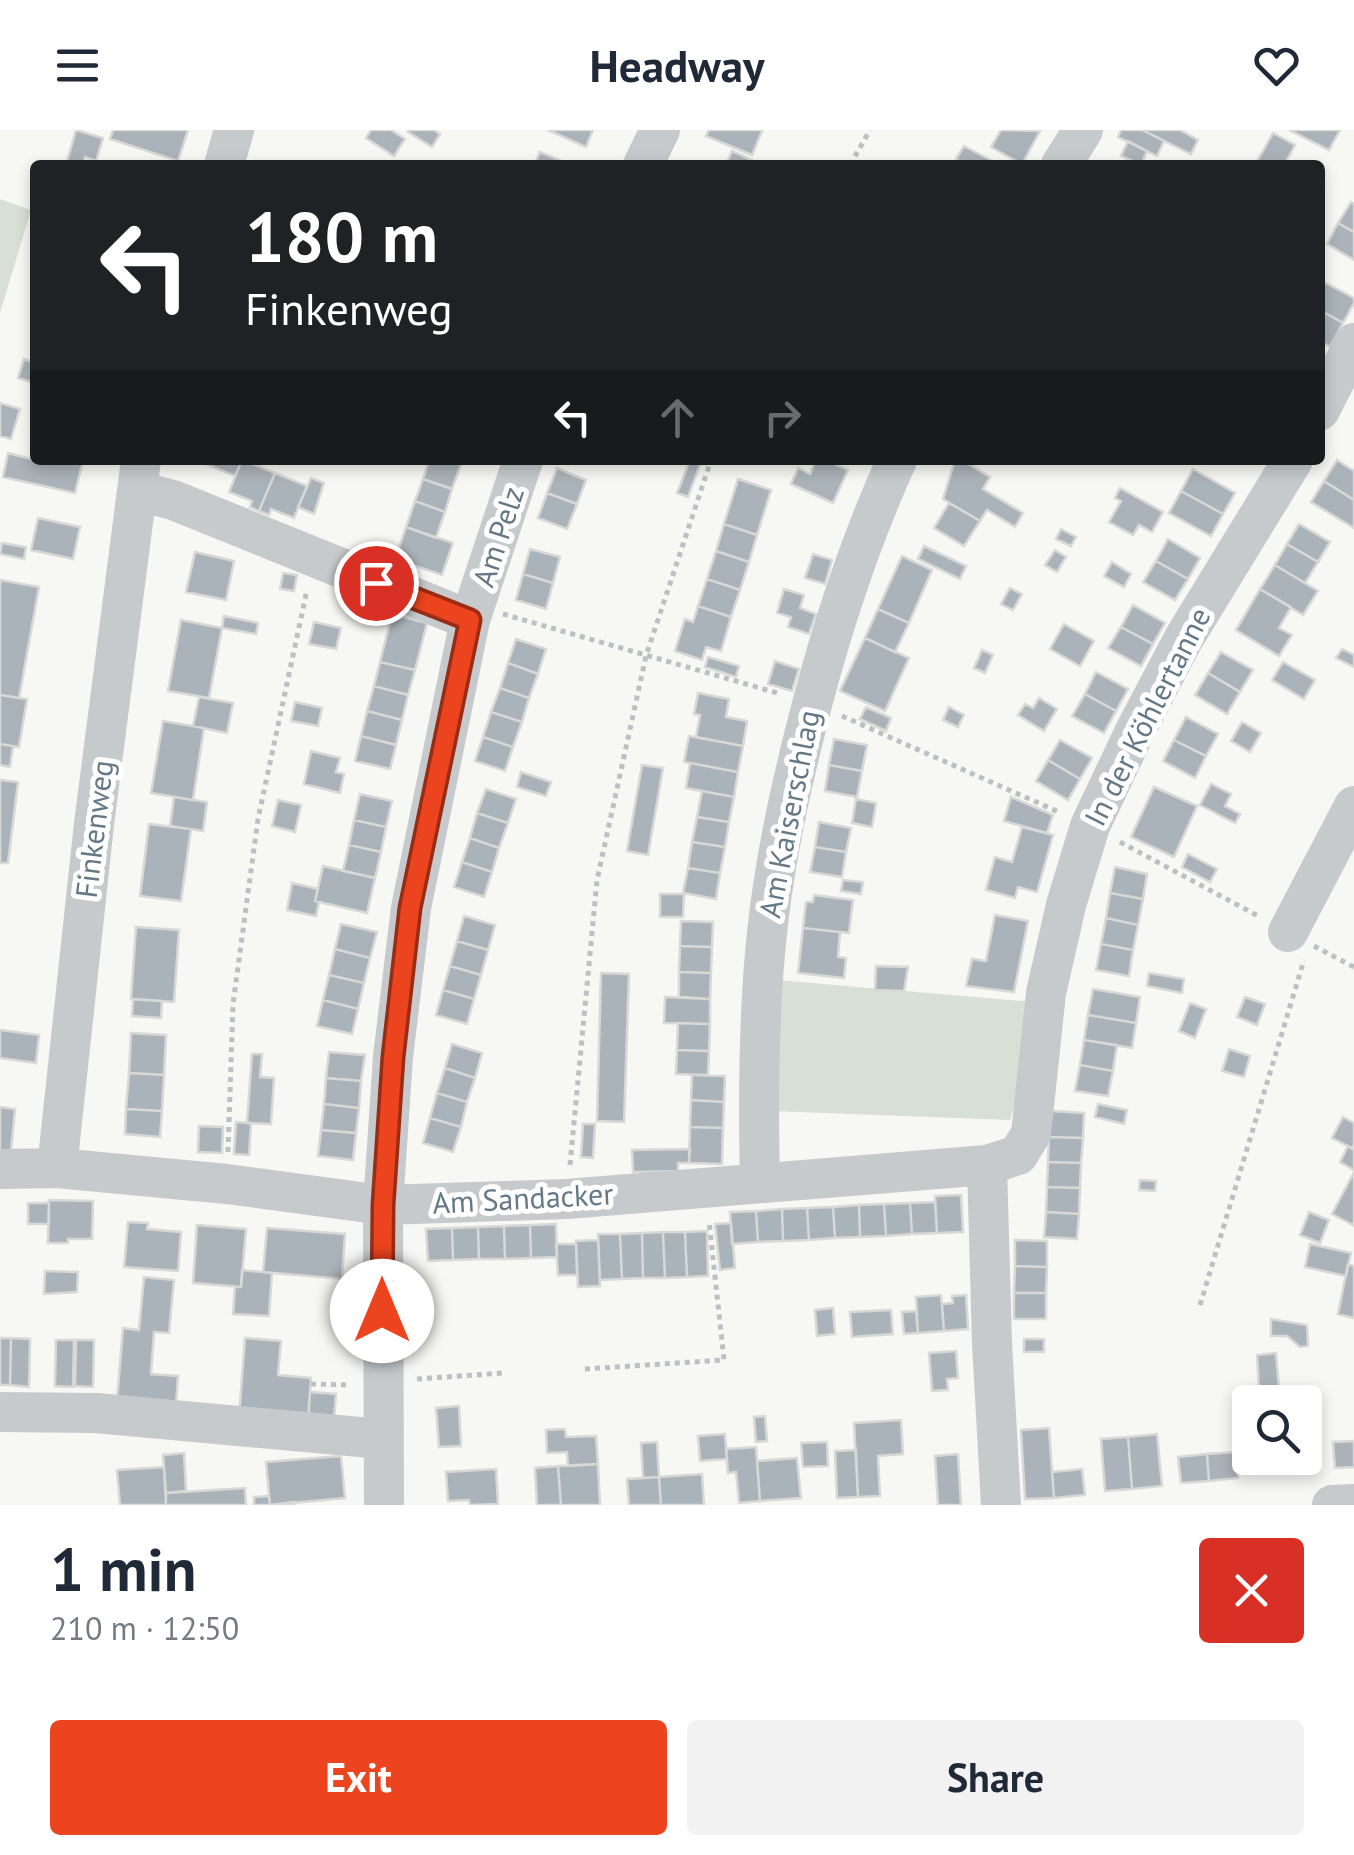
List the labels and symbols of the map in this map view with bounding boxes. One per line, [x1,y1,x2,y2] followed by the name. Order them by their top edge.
[463,482,532,592] street label: Am Pelz
[334,541,419,626] pin
[1075,600,1219,832] street label: In der Köhlertanne
[749,707,828,921] street label: Am Kaiserschlag
[66,758,121,900] street label: Finkenweg
[431,1173,614,1222] street label: Am Sandacker
[330,1259,434,1363] position arrow

